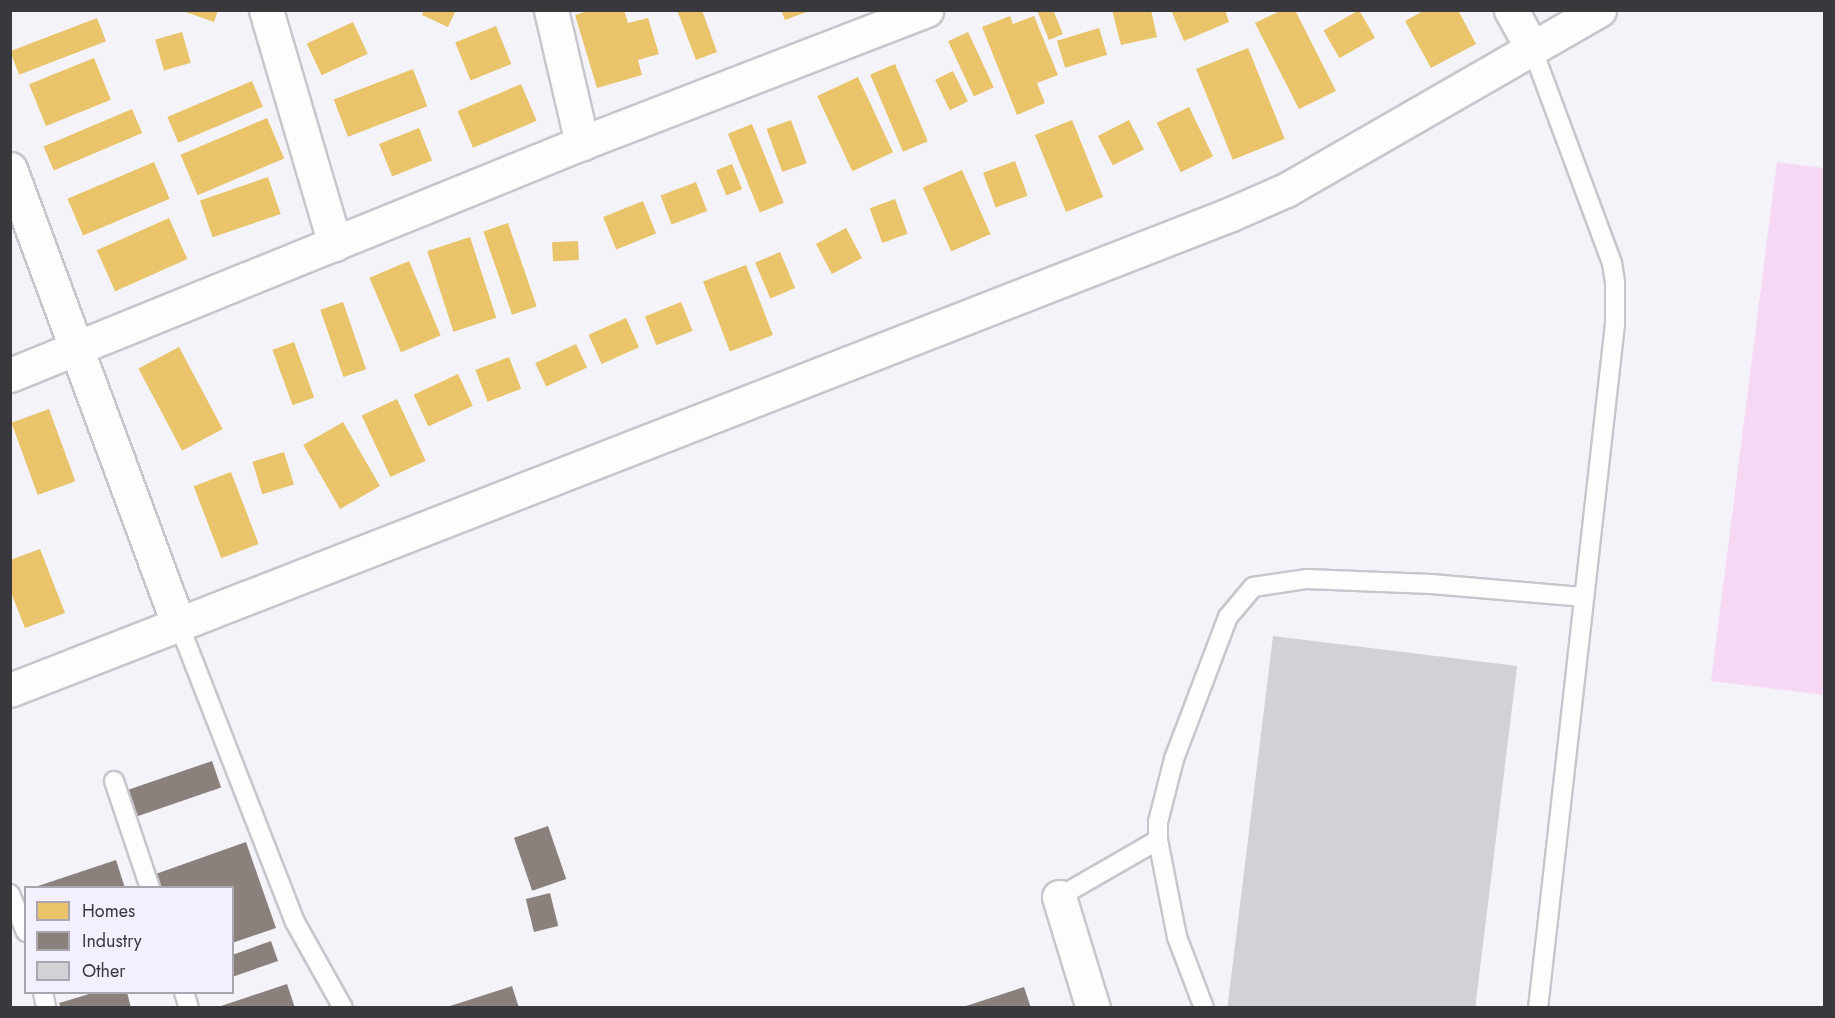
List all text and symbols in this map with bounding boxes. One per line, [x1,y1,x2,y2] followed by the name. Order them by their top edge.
[24,886,234,994] legend
[82,898,135,924] text: Homes
[82,928,142,954] text: Industry
[82,958,125,984] text: Other

